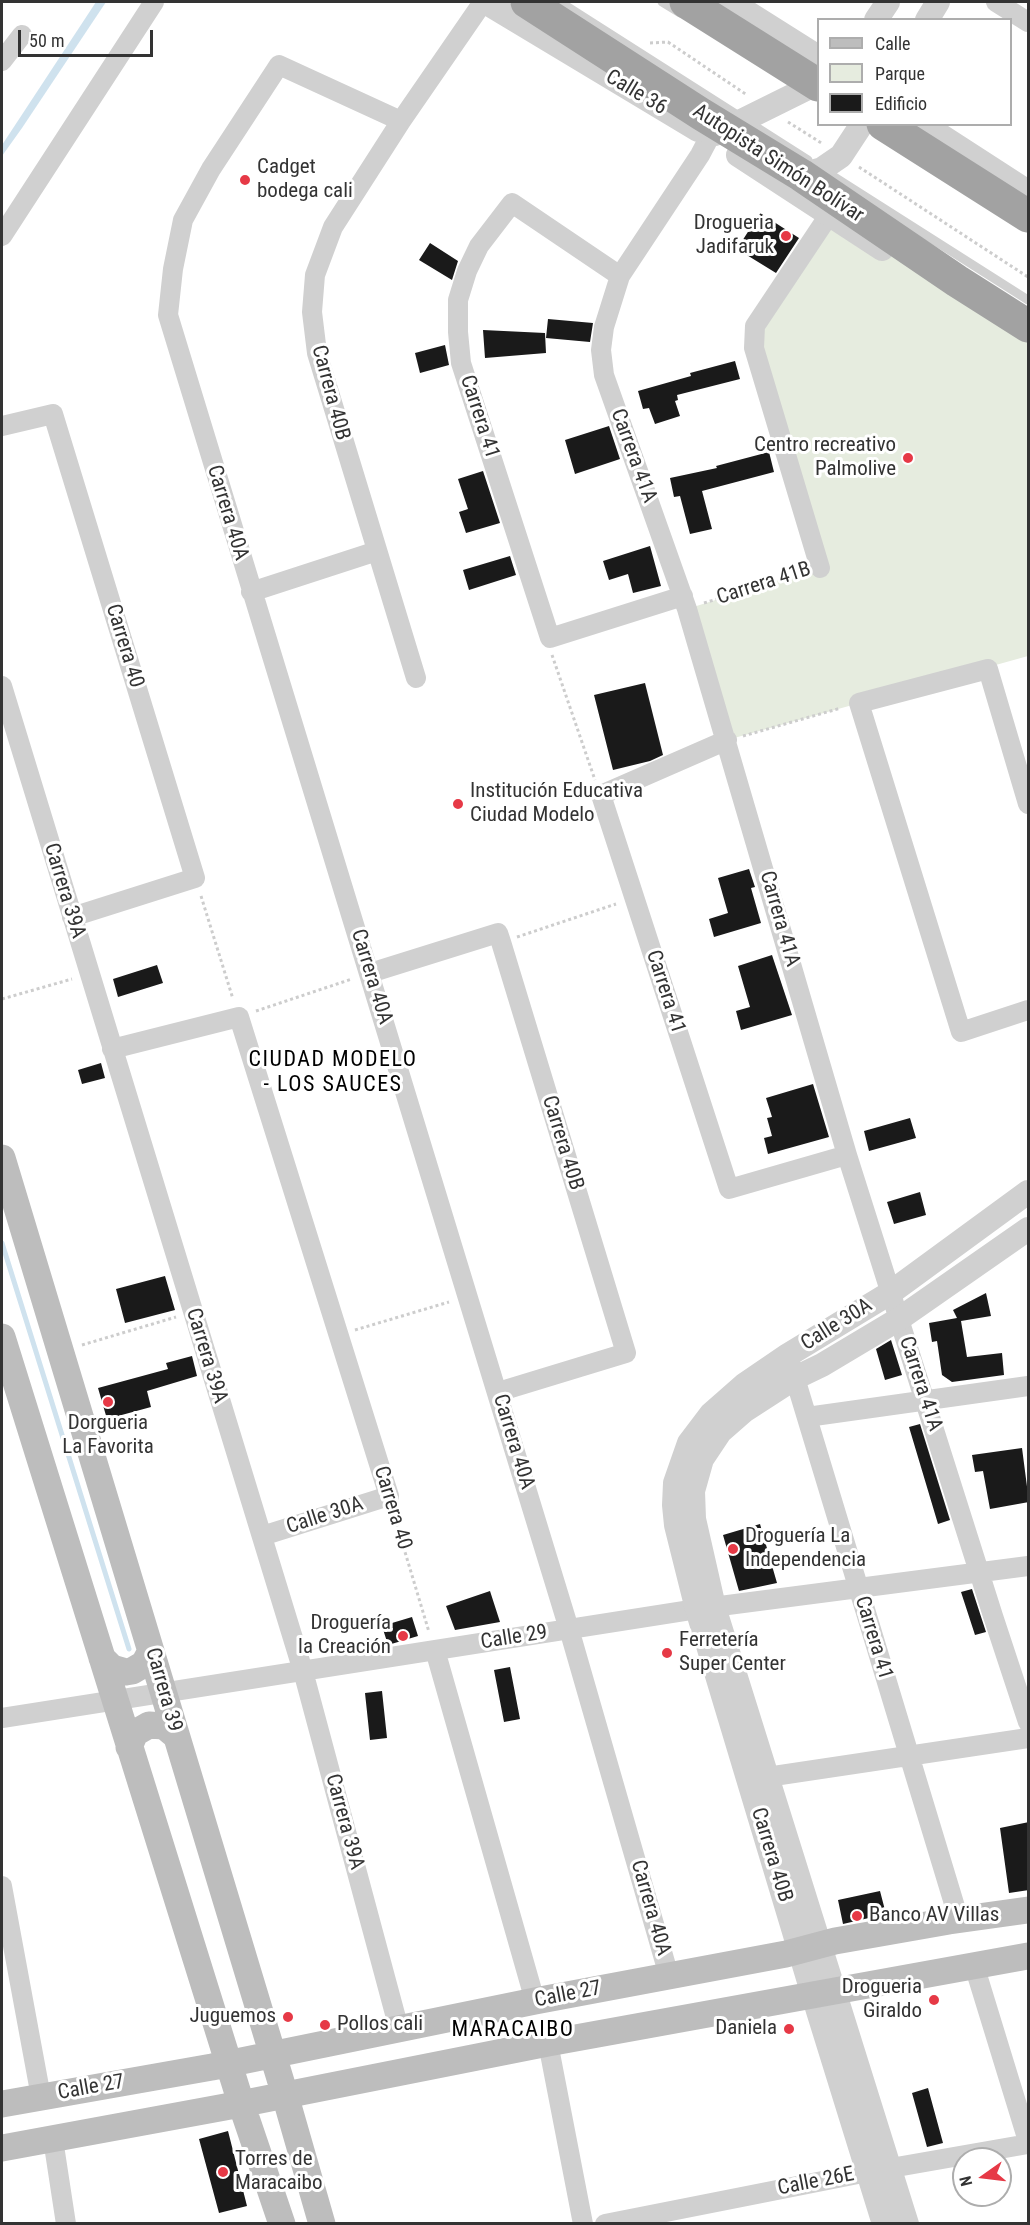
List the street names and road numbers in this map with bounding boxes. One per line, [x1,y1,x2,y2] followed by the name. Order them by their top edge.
[601,65,671,121] street label: Calle 36
[688,99,868,229] street label: Autopista Simón Bolívar
[305,343,355,443] street label: Carrera 40B
[454,372,504,462] street label: Carrera 41
[604,406,662,506] street label: Carrera 41A
[201,462,253,564] street label: Carrera 40A
[714,557,814,611] street label: Carrera 41B
[99,601,149,691] street label: Carrera 40
[38,840,90,942] street label: Carrera 39A
[753,868,805,970] street label: Carrera 41A
[345,926,397,1028] street label: Carrera 40A
[640,947,690,1037] street label: Carrera 41
[536,1093,588,1193] street label: Carrera 40B
[797,1293,877,1357] street label: Calle 30A
[180,1305,232,1407] street label: Carrera 39A
[893,1333,947,1435] street label: Carrera 41A
[487,1391,539,1493] street label: Carrera 40A
[367,1463,417,1553] street label: Carrera 40
[283,1492,367,1540] street label: Calle 30A
[848,1593,898,1683] street label: Carrera 41
[479,1620,549,1656] street label: Calle 29
[139,1645,187,1735] street label: Carrera 39
[319,1771,369,1873] street label: Carrera 39A
[745,1805,797,1905] street label: Carrera 40B
[624,1857,676,1959] street label: Carrera 40A
[533,1976,603,2014] street label: Calle 27
[56,2070,126,2106] street label: Calle 27
[776,2162,856,2202] street label: Calle 26E

